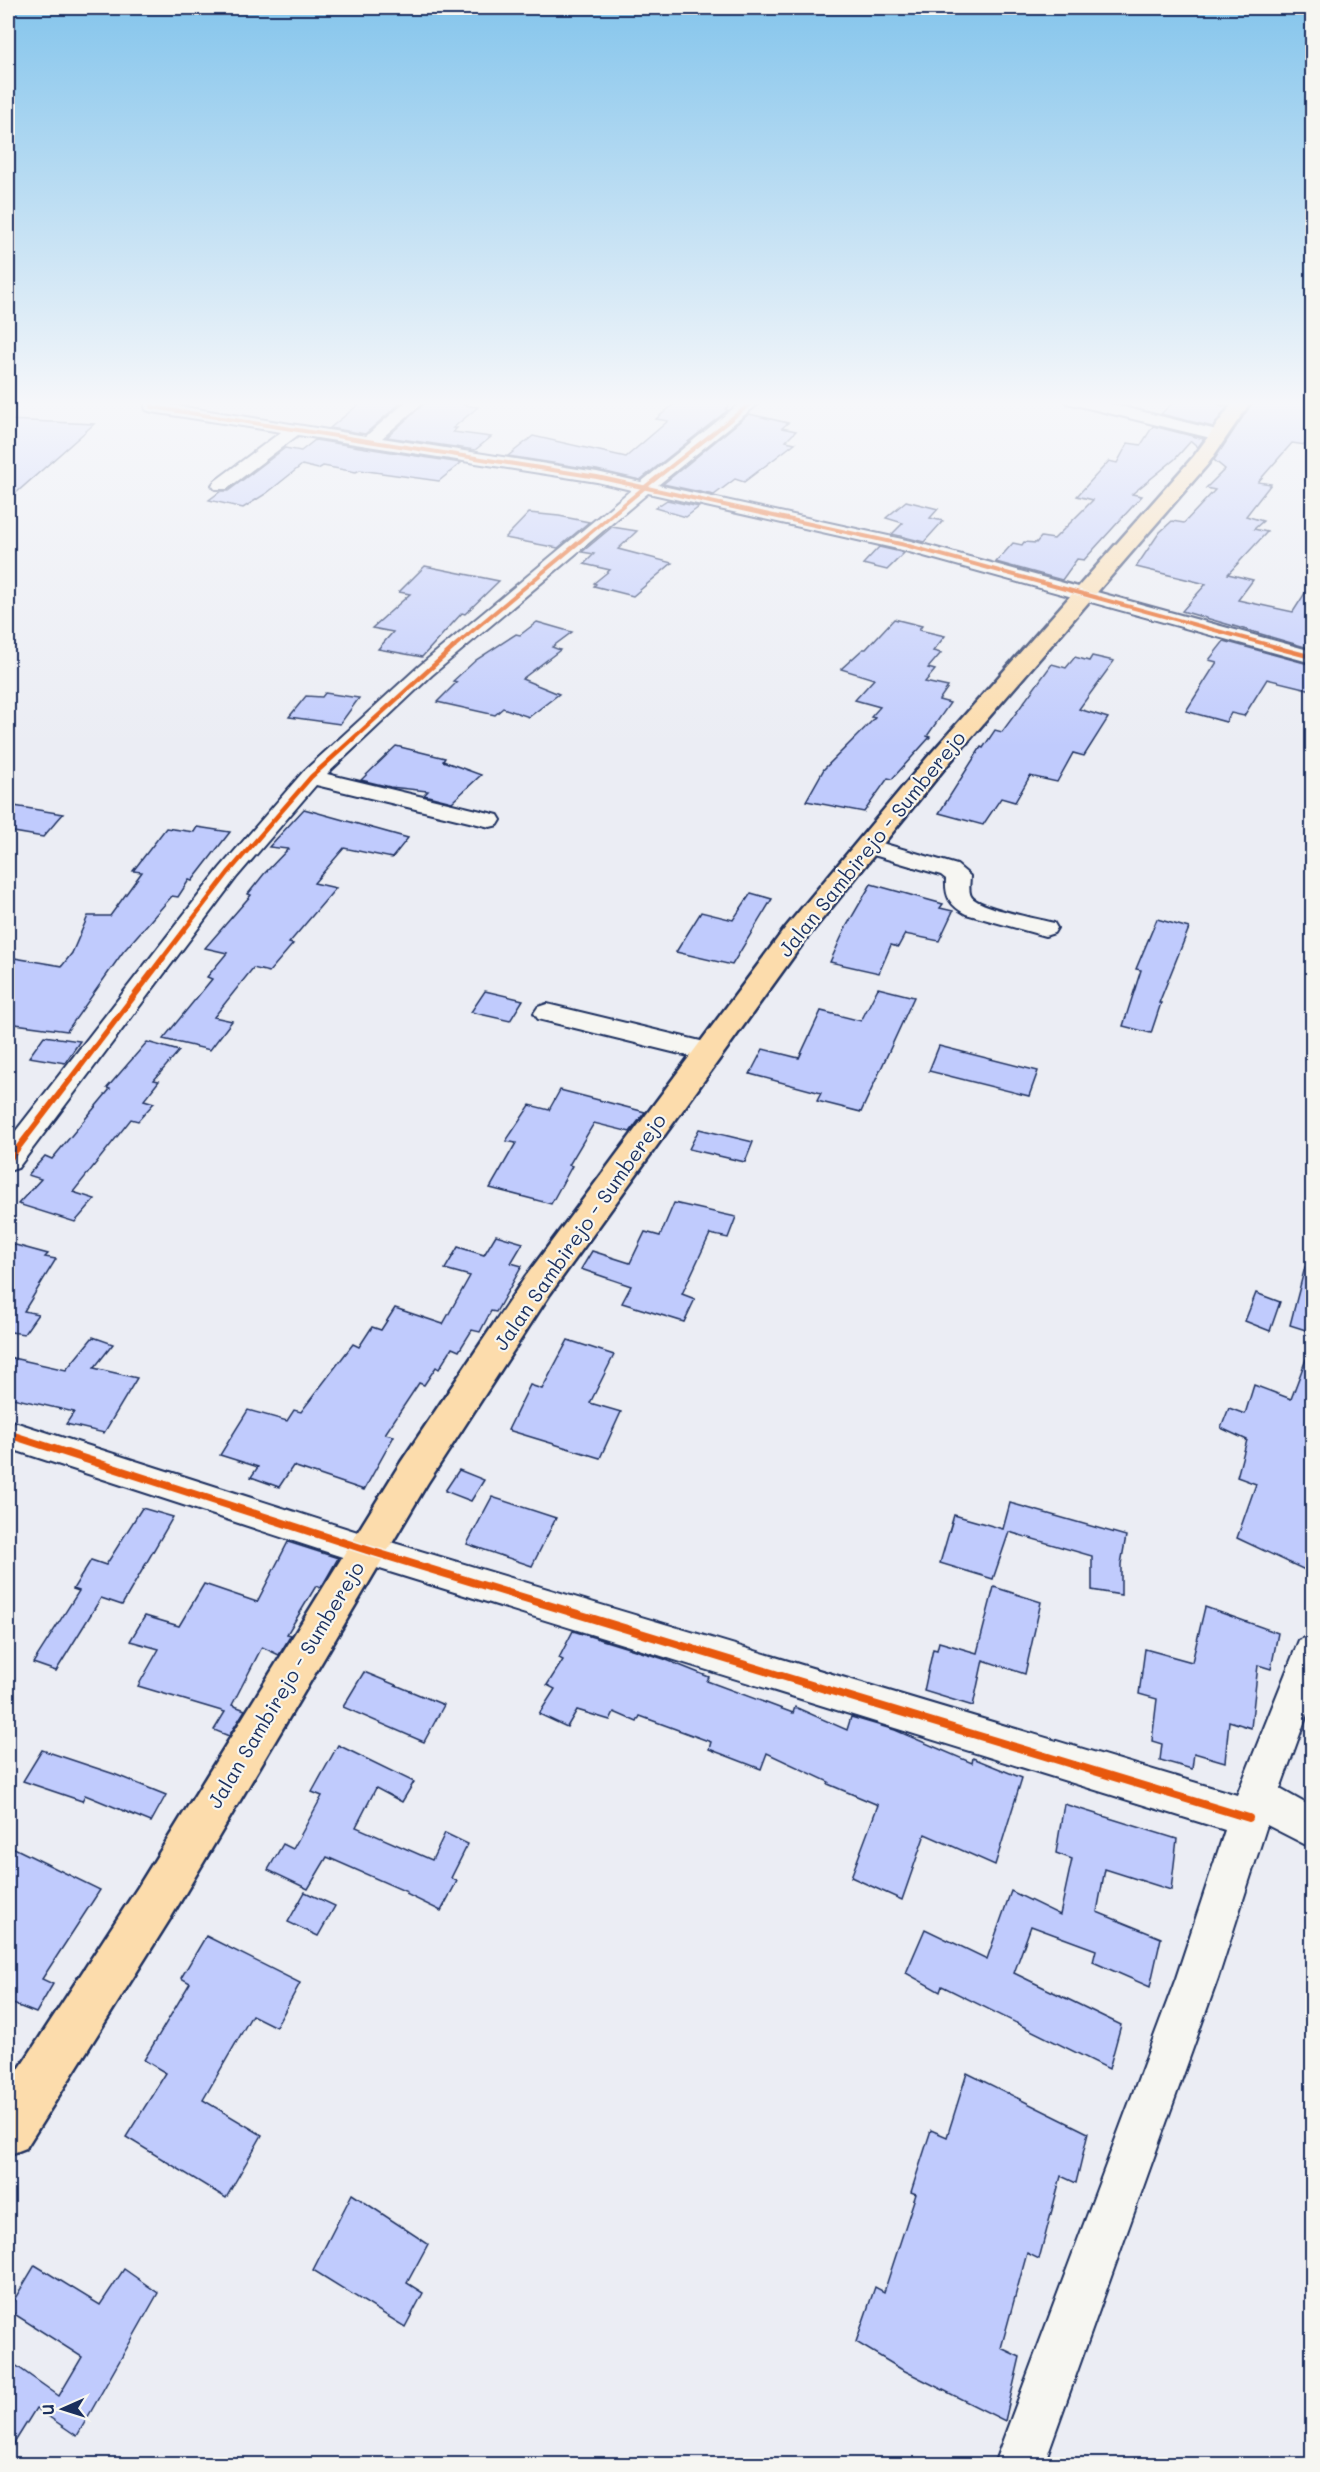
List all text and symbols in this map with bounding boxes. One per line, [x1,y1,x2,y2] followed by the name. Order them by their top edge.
[772,725,971,962] street label: Jalan Sambirejo - Sumberejo
[487,1108,671,1355] street label: Jalan Sambirejo - Sumberejo
[201,1556,369,1813] street label: Jalan Sambirejo - Sumberejo
[33,2379,93,2439] north arrow
[37,2404,58,2416] text: U

